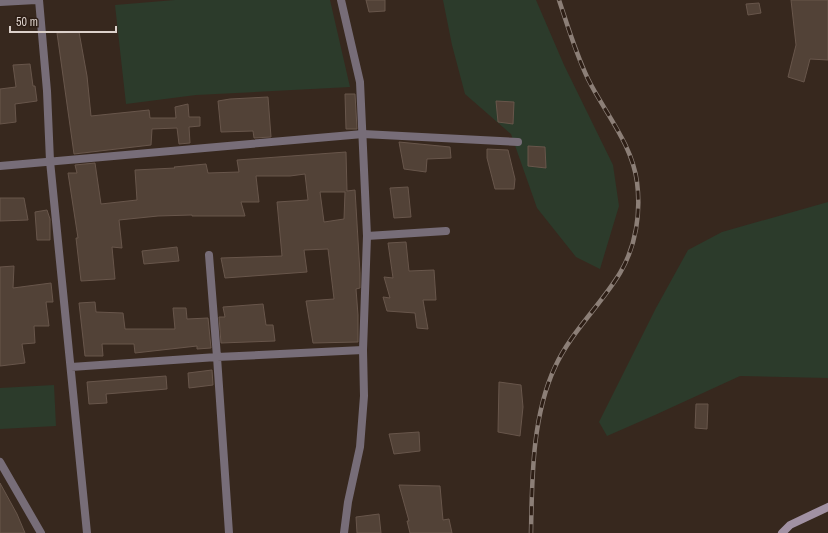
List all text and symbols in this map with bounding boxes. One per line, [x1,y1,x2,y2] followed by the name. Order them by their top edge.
[10,8,116,34] scale bar
[16,14,38,30] text: 50 m

